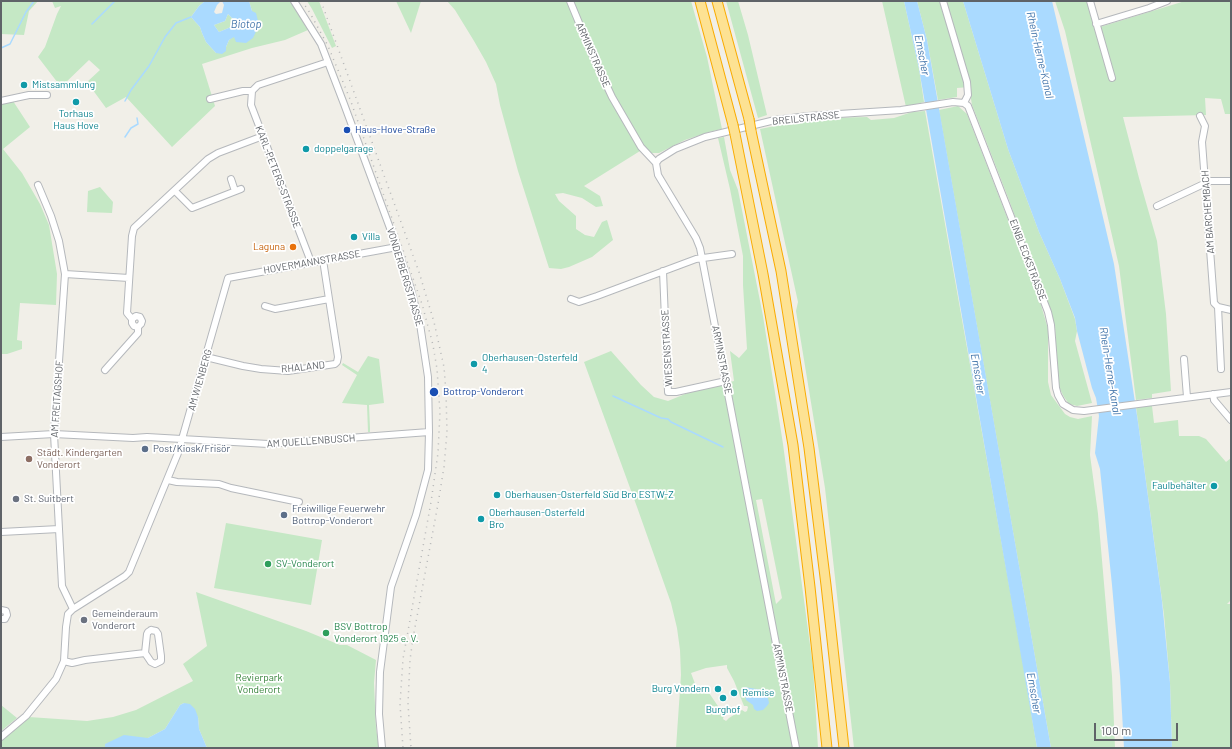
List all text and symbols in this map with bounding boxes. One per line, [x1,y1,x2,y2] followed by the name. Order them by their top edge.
[1024,10,1056,100] water label: Rhein-Herne-Kanal
[231,17,261,31] water label: Biotop
[573,21,613,89] street label: ARMINSTRASSE
[912,34,932,76] water label: Emscher
[32,79,95,91] place label: Mistsammlung
[19,80,29,90] marker: Mistsammlung
[71,97,81,107] marker: Torhaus Haus Hove
[53,108,99,132] place label: Torhaus Haus Hove
[772,108,840,128] street label: BREILSTRASSE
[253,124,303,230] street label: KARL-PETERS-STRASSE
[355,124,436,136] place label: Haus-Hove-Straße
[342,125,352,135] marker: Haus-Hove-Straße
[314,143,373,155] place label: doppelgarage
[301,144,311,154] marker: doppelgarage
[1199,170,1217,254] street label: AM BARCHEMBACH
[1007,217,1049,303] street label: EINBLECKSTRASSE
[384,226,426,328] street label: VONDERBERGSTRASSE
[362,231,380,243] place label: Villa
[349,232,359,242] marker: Villa
[253,241,285,253] place label: Laguna
[288,242,298,252] marker: Laguna
[262,248,362,276] street label: HOVERMANNSTRASSE
[659,309,675,387] street label: WIESENSTRASSE
[709,325,735,395] street label: ARMINSTRASSE
[1097,326,1123,416] water label: Rhein-Herne-Kanal
[185,348,215,412] street label: AM WIENBERG
[482,352,578,376] place label: Oberhausen-Osterfeld 4
[968,353,988,395] water label: Emscher
[281,359,325,375] street label: RHALAND
[469,359,479,369] marker: Oberhausen-Osterfeld 4
[48,360,66,438] street label: AM FREITAGSHOF
[428,386,440,398] marker: Bottrop-Vonderort
[443,386,524,398] place label: Bottrop-Vonderort
[266,432,356,450] street label: AM QUELLENBUSCH
[153,443,230,455] place label: Post/Kiosk/Frisör
[140,444,150,454] marker: Post/Kiosk/Frisör
[37,447,122,470] place label: Städt. Kindergarten Vonderort
[24,454,34,464] marker: Städt. Kindergarten Vonderort
[1152,480,1206,492] place label: Faulbehälter
[1209,481,1219,491] marker: Faulbehälter
[505,489,674,501] place label: Oberhausen-Osterfeld Süd Bro ESTW-Z
[492,490,502,500] marker: Oberhausen-Osterfeld Süd Bro ESTW-Z
[24,493,74,505] place label: St. Suitbert
[11,494,21,504] marker: St. Suitbert
[292,503,385,526] place label: Freiwillige Feuerwehr Bottrop-Vonderort
[489,507,585,530] place label: Oberhausen-Osterfeld Bro
[279,510,289,520] marker: Freiwillige Feuerwehr Bottrop-Vonderort
[476,514,486,524] marker: Oberhausen-Osterfeld Bro
[276,558,335,570] place label: SV-Vonderort
[263,559,273,569] marker: SV-Vonderort
[92,608,158,632] place label: Gemeinderaum Vonderort
[79,615,89,625] marker: Gemeinderaum Vonderort
[334,621,419,644] place label: BSV Bottrop Vonderort 1925 e. V.
[321,628,331,638] marker: BSV Bottrop Vonderort 1925 e. V.
[770,643,796,713] street label: ARMINSTRASSE
[236,672,282,696] park label: Revierpark Vonderort
[1024,672,1044,714] water label: Emscher
[652,683,710,695] place label: Burg Vondern
[713,684,723,694] marker: Burg Vondern
[742,687,774,699] place label: Remise
[729,688,739,698] marker: Remise
[718,693,728,703] marker: Burghof
[706,704,740,716] place label: Burghof
[1096,715,1180,741] scale bar
[1101,723,1131,737] text: 100 m

